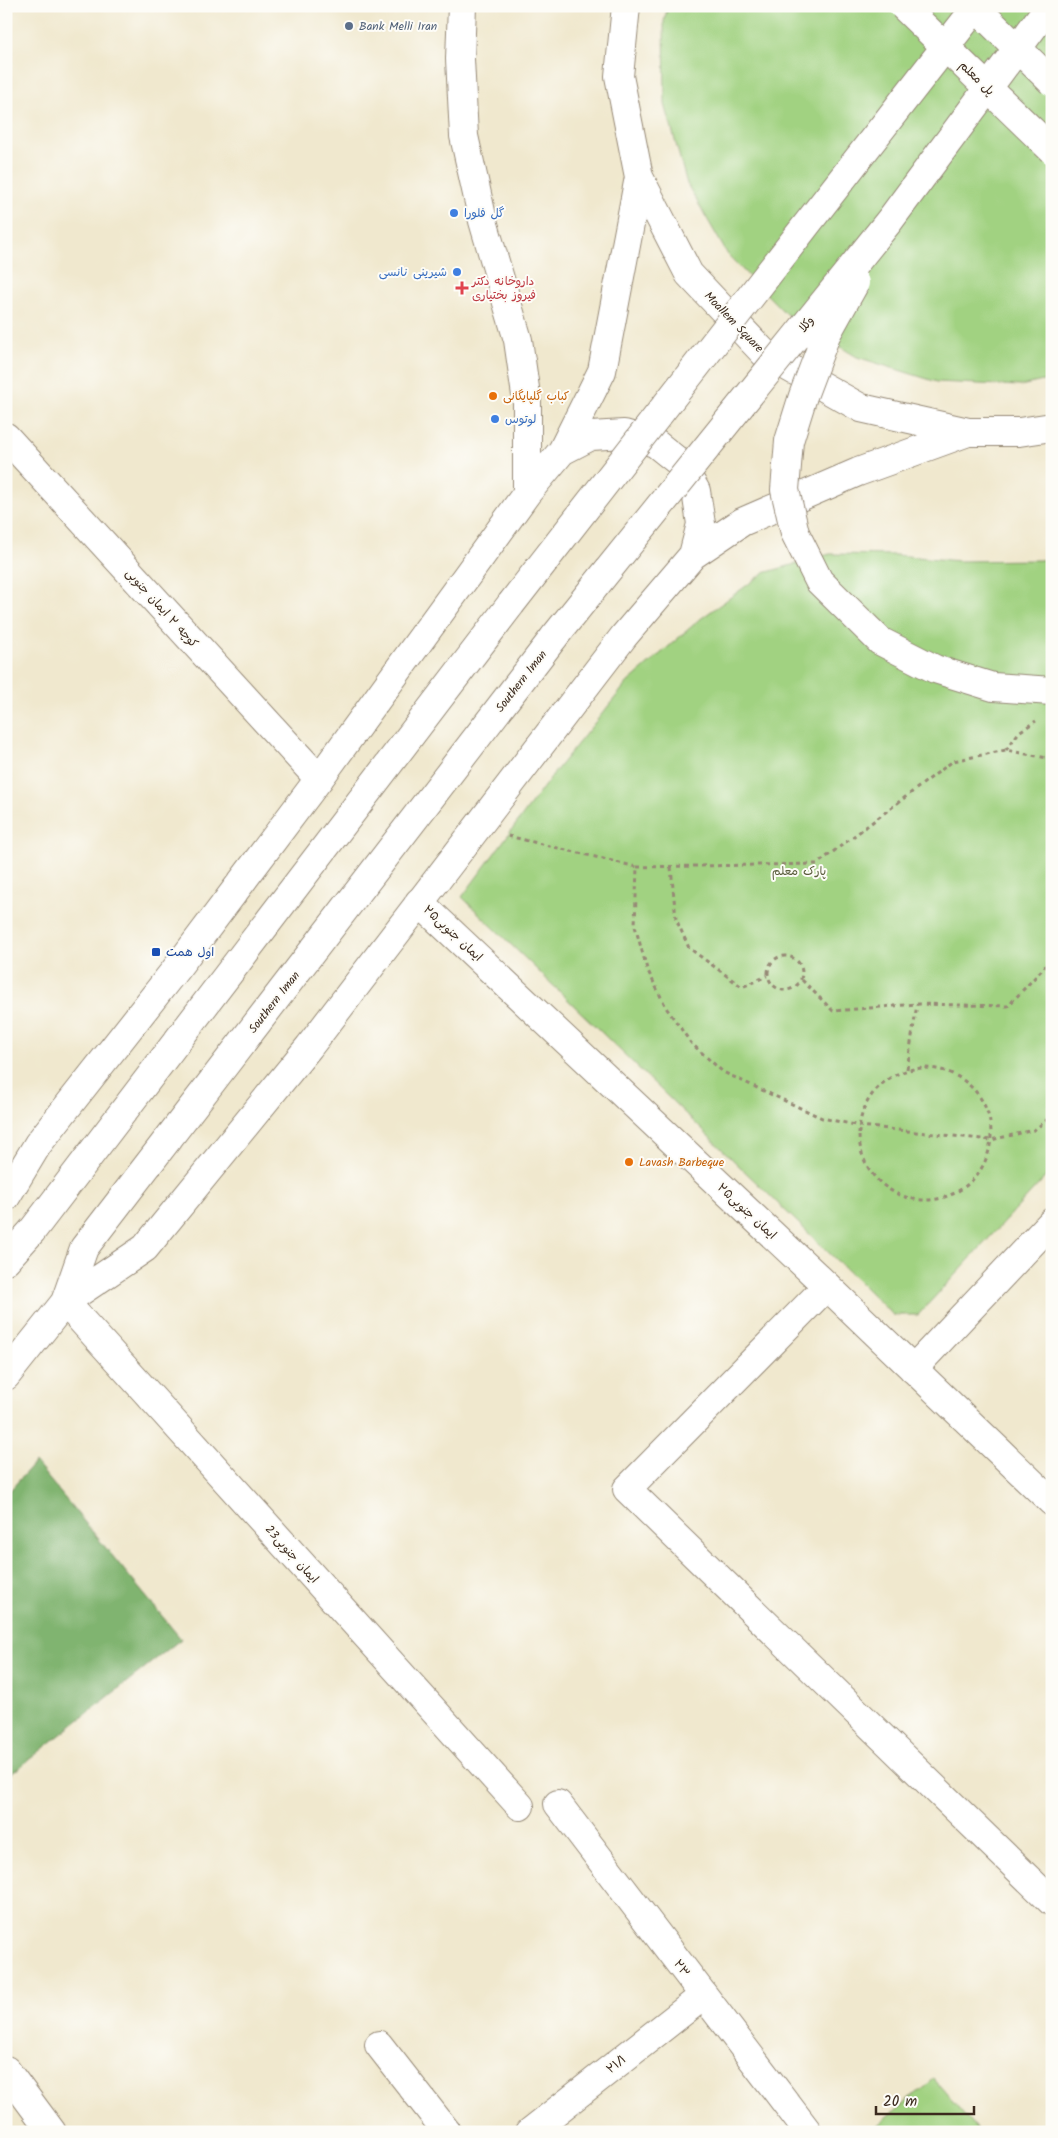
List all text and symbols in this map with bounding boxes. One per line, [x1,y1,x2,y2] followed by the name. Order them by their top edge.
[359,17,437,36] place label: Bank Melli Iran
[343,20,355,32] marker: Bank Melli Iran
[954,56,999,100] street label: پل معلم
[464,204,504,223] place label: گل فلورا
[448,207,460,219] marker: گل فلورا
[379,263,447,282] place label: شیرینی نانسی
[451,266,463,278] marker: شیرینی نانسی
[471,272,536,305] place label: داروخانه دکتر فیروز بختیاری
[456,282,468,294] marker: داروخانه دکتر فیروز بختیاری
[699,287,768,358] street label: Moallem Square
[794,312,819,337] street label: وکلا
[503,387,569,406] place label: کباب گلپایگانی
[487,390,499,402] marker: کباب گلپایگانی
[505,410,536,429] place label: لوتوس
[489,413,501,425] marker: لوتوس
[121,564,203,652] street label: کوچه ۲ ایمان جنوبی
[491,646,552,717] street label: Southern Iman
[772,862,826,881] park label: پارک معلم
[419,901,487,966] street label: ایمان جنوبی۲۵
[166,943,214,962] place label: اول همت
[150,946,162,958] marker: اول همت
[244,967,305,1038] street label: Southern Iman
[639,1153,725,1172] place label: Lavash Barbeque
[623,1156,635,1168] marker: Lavash Barbeque
[713,1179,781,1244] street label: ایمان جنوبی۲۵
[260,1521,323,1588] street label: 23ایمان جنوبی
[669,1955,695,1981] street label: ۲۳
[602,2050,630,2078] street label: ۲۱/۱
[876,2083,973,2115] scale bar
[883,2090,917,2114] text: 20 m

